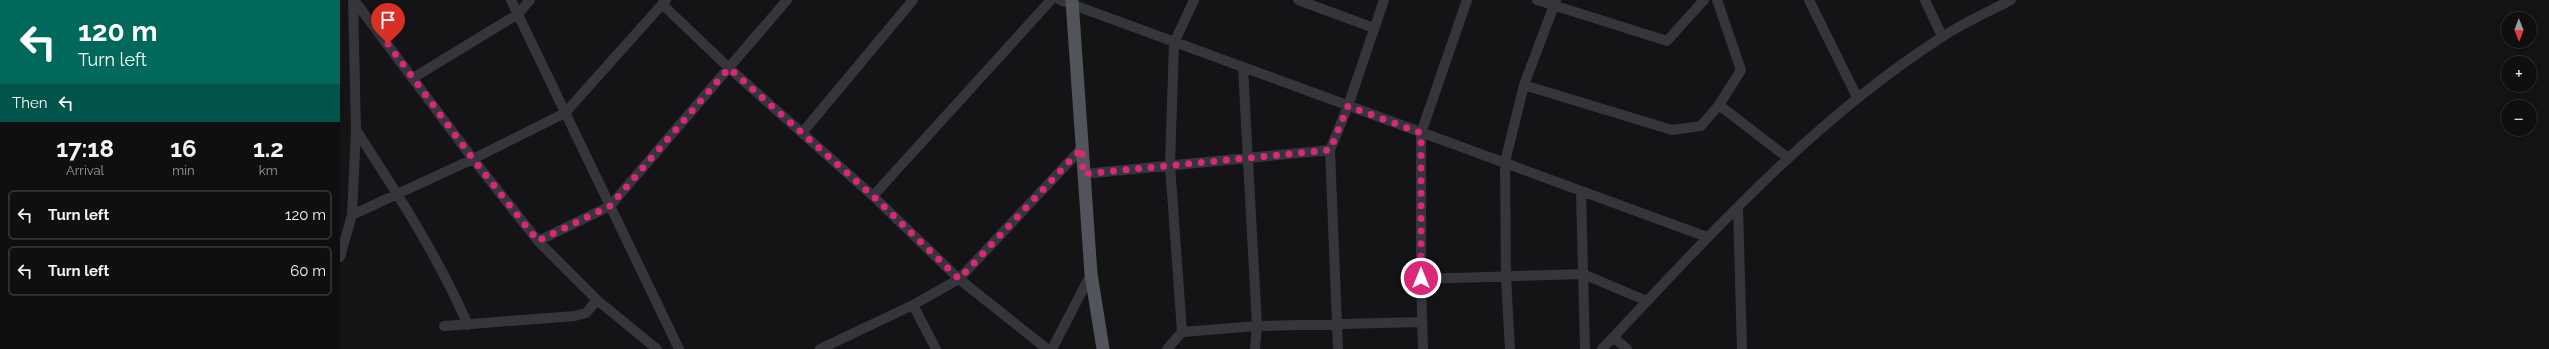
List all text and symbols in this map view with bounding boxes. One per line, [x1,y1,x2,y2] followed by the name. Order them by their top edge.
[371,3,405,44] pin
[377,9,399,31] icon: arrive
[2501,12,2537,48] north arrow
[2501,12,2537,136] map controls
[78,15,158,48] text: 120 m
[12,16,64,68] icon: left
[78,49,147,70] text: Turn left
[2501,56,2537,92] button: +
[55,92,77,114] icon: left
[12,94,47,112] text: Then
[2501,100,2537,136] button: −
[56,134,114,163] text: 17:18
[170,134,197,163] text: 16
[253,134,284,163] text: 1.2
[66,163,104,178] text: Arrival
[172,163,195,178] text: min
[259,163,278,178] text: km
[14,204,36,226] icon: left
[48,206,109,224] text: Turn left
[285,206,326,224] text: 120 m
[1400,257,1442,299] position arrow
[14,260,36,282] icon: left
[48,262,109,280] text: Turn left
[290,262,326,280] text: 60 m

